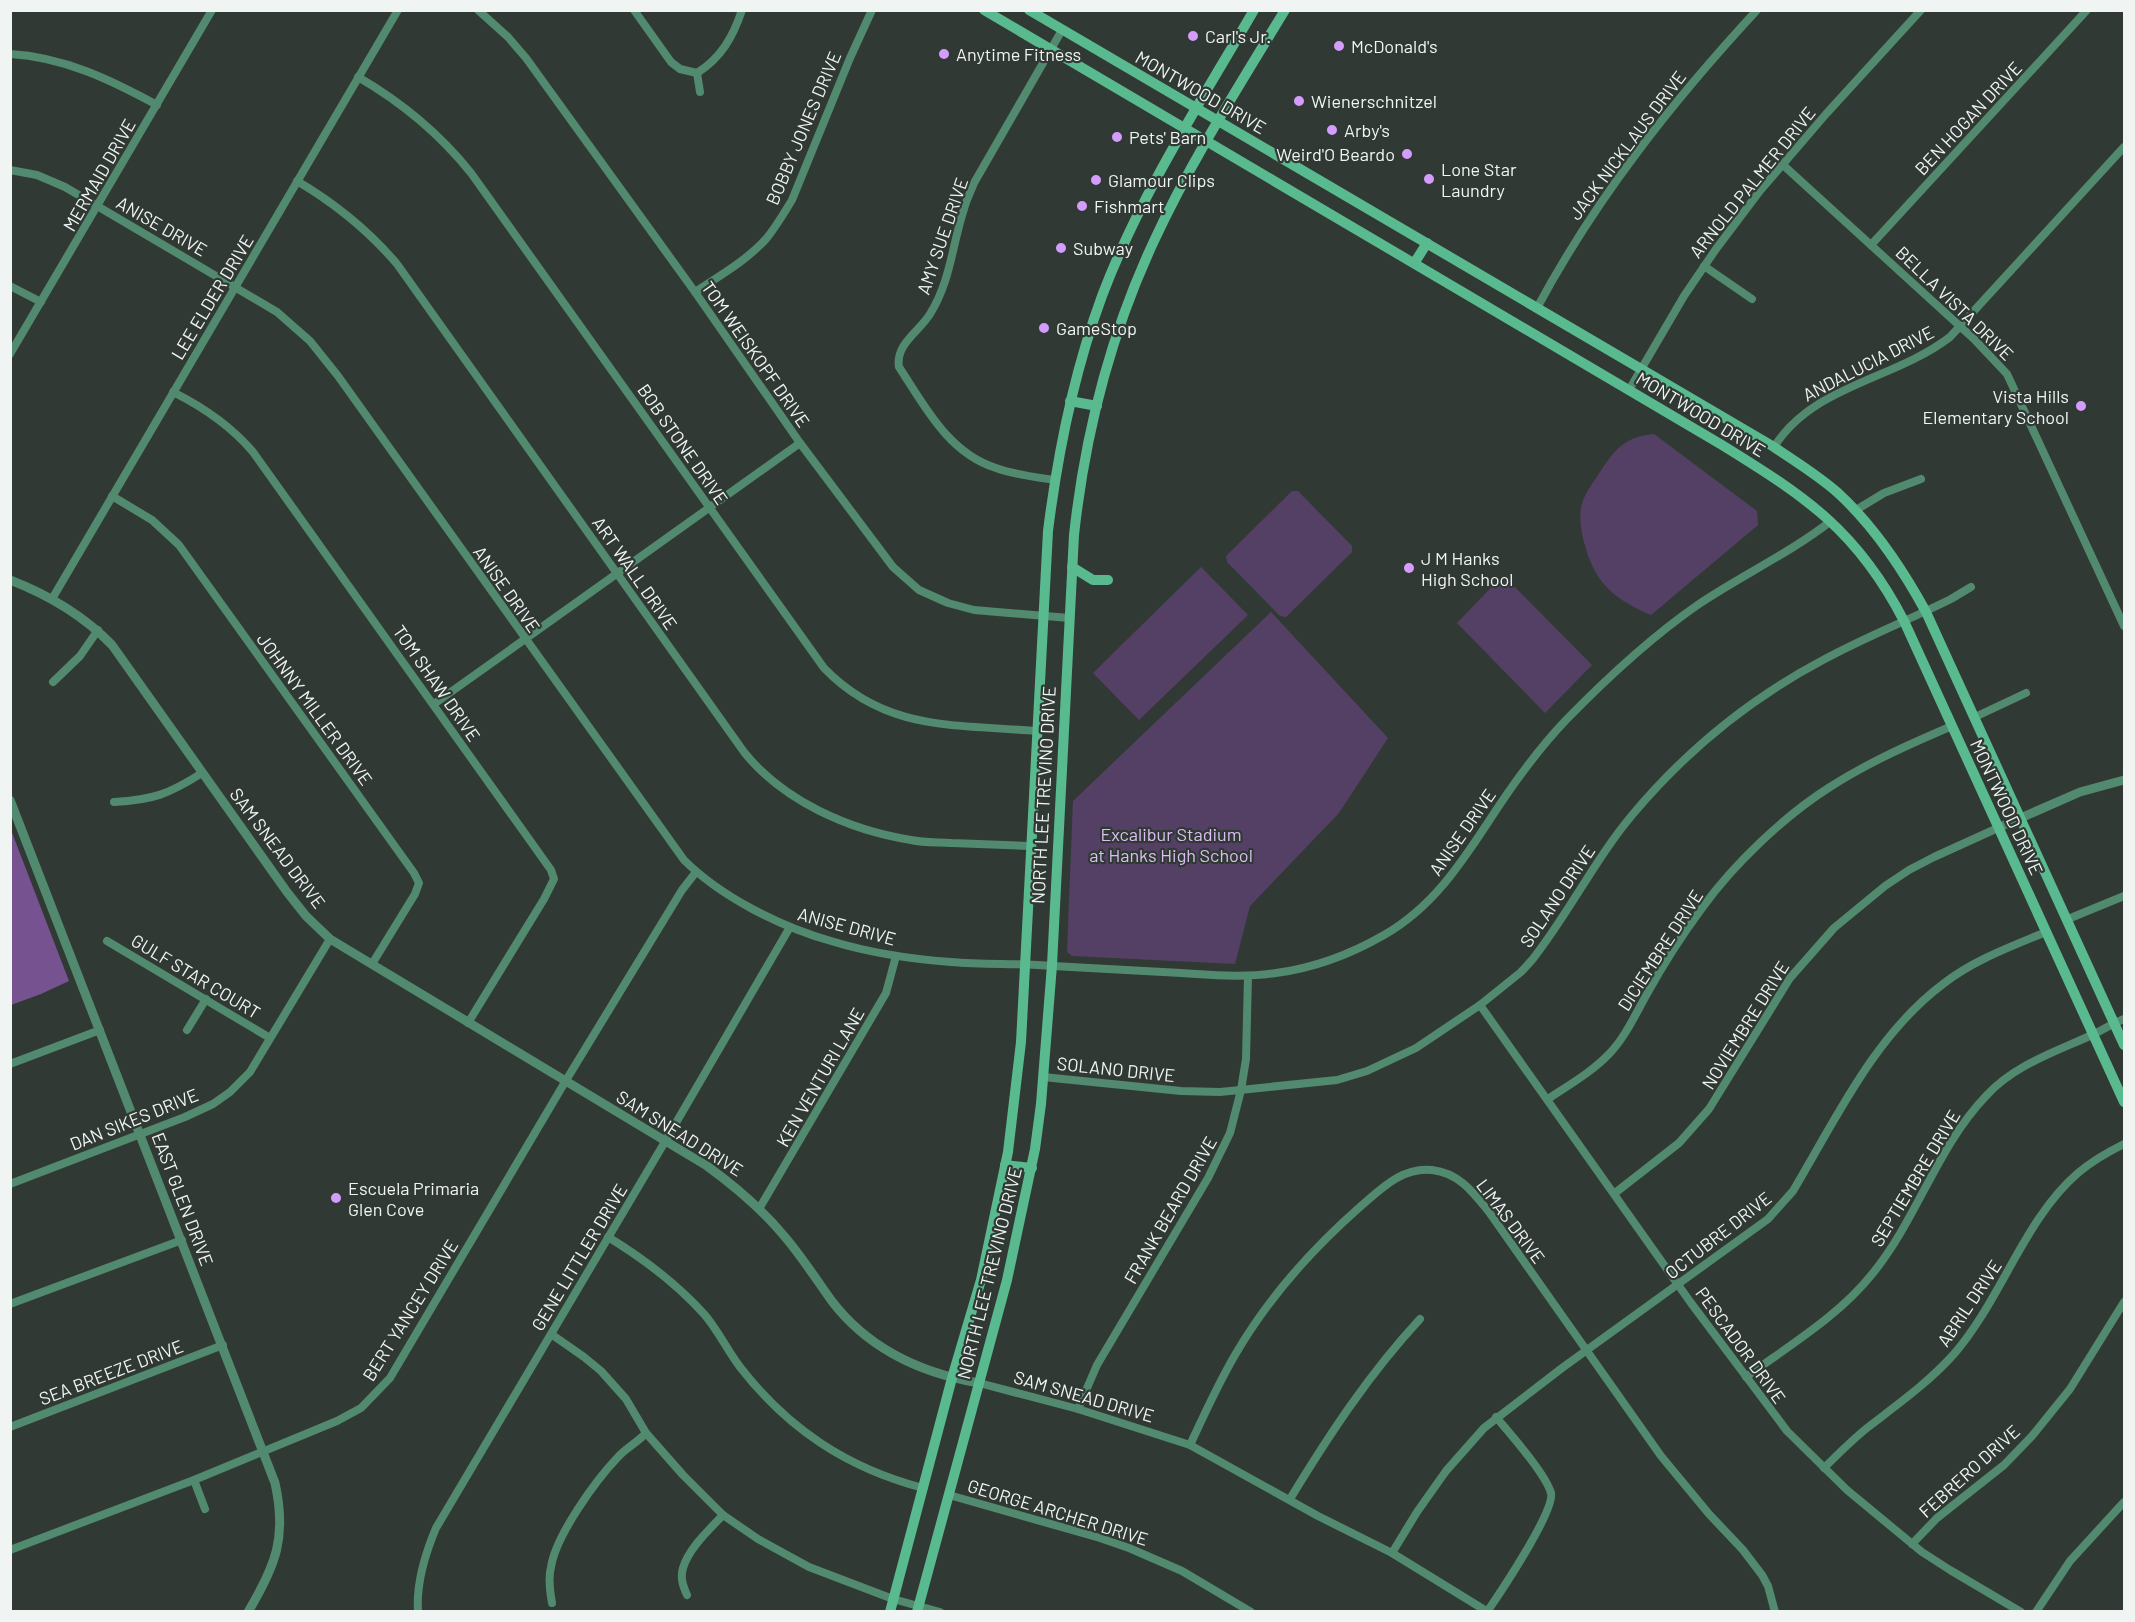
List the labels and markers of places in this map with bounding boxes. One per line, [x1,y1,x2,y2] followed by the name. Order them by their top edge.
[1205,25,1271,47] place label: Carl's Jr.
[1186,29,1200,43] marker: Carl's Jr.
[1351,35,1438,57] place label: McDonald's
[1332,39,1346,53] marker: McDonald's
[956,43,1081,65] place label: Anytime Fitness
[937,47,951,61] marker: Anytime Fitness
[1311,90,1437,112] place label: Wienerschnitzel
[1292,94,1306,108] marker: Wienerschnitzel
[1344,119,1390,141] place label: Arby's
[1325,123,1339,137] marker: Arby's
[1129,126,1206,148] place label: Pets' Barn
[1110,130,1124,144] marker: Pets' Barn
[1276,143,1395,165] place label: Weird'O Beardo
[1400,147,1414,161] marker: Weird'O Beardo
[1441,158,1517,201] place label: Lone Star Laundry
[1108,169,1215,191] place label: Glamour Clips
[1422,172,1436,186] marker: Lone Star Laundry
[1089,173,1103,187] marker: Glamour Clips
[1094,195,1165,217] place label: Fishmart
[1075,199,1089,213] marker: Fishmart
[1073,237,1133,259] place label: Subway
[1054,241,1068,255] marker: Subway
[1056,317,1137,339] place label: GameStop
[1037,321,1051,335] marker: GameStop
[1922,385,2069,428] place label: Vista Hills Elementary School
[2074,399,2088,413] marker: Vista Hills Elementary School
[1421,547,1514,590] place label: J M Hanks High School
[1402,561,1416,575] marker: J M Hanks High School
[348,1177,479,1220] place label: Escuela Primaria Glen Cove
[329,1191,343,1205] marker: Escuela Primaria Glen Cove

